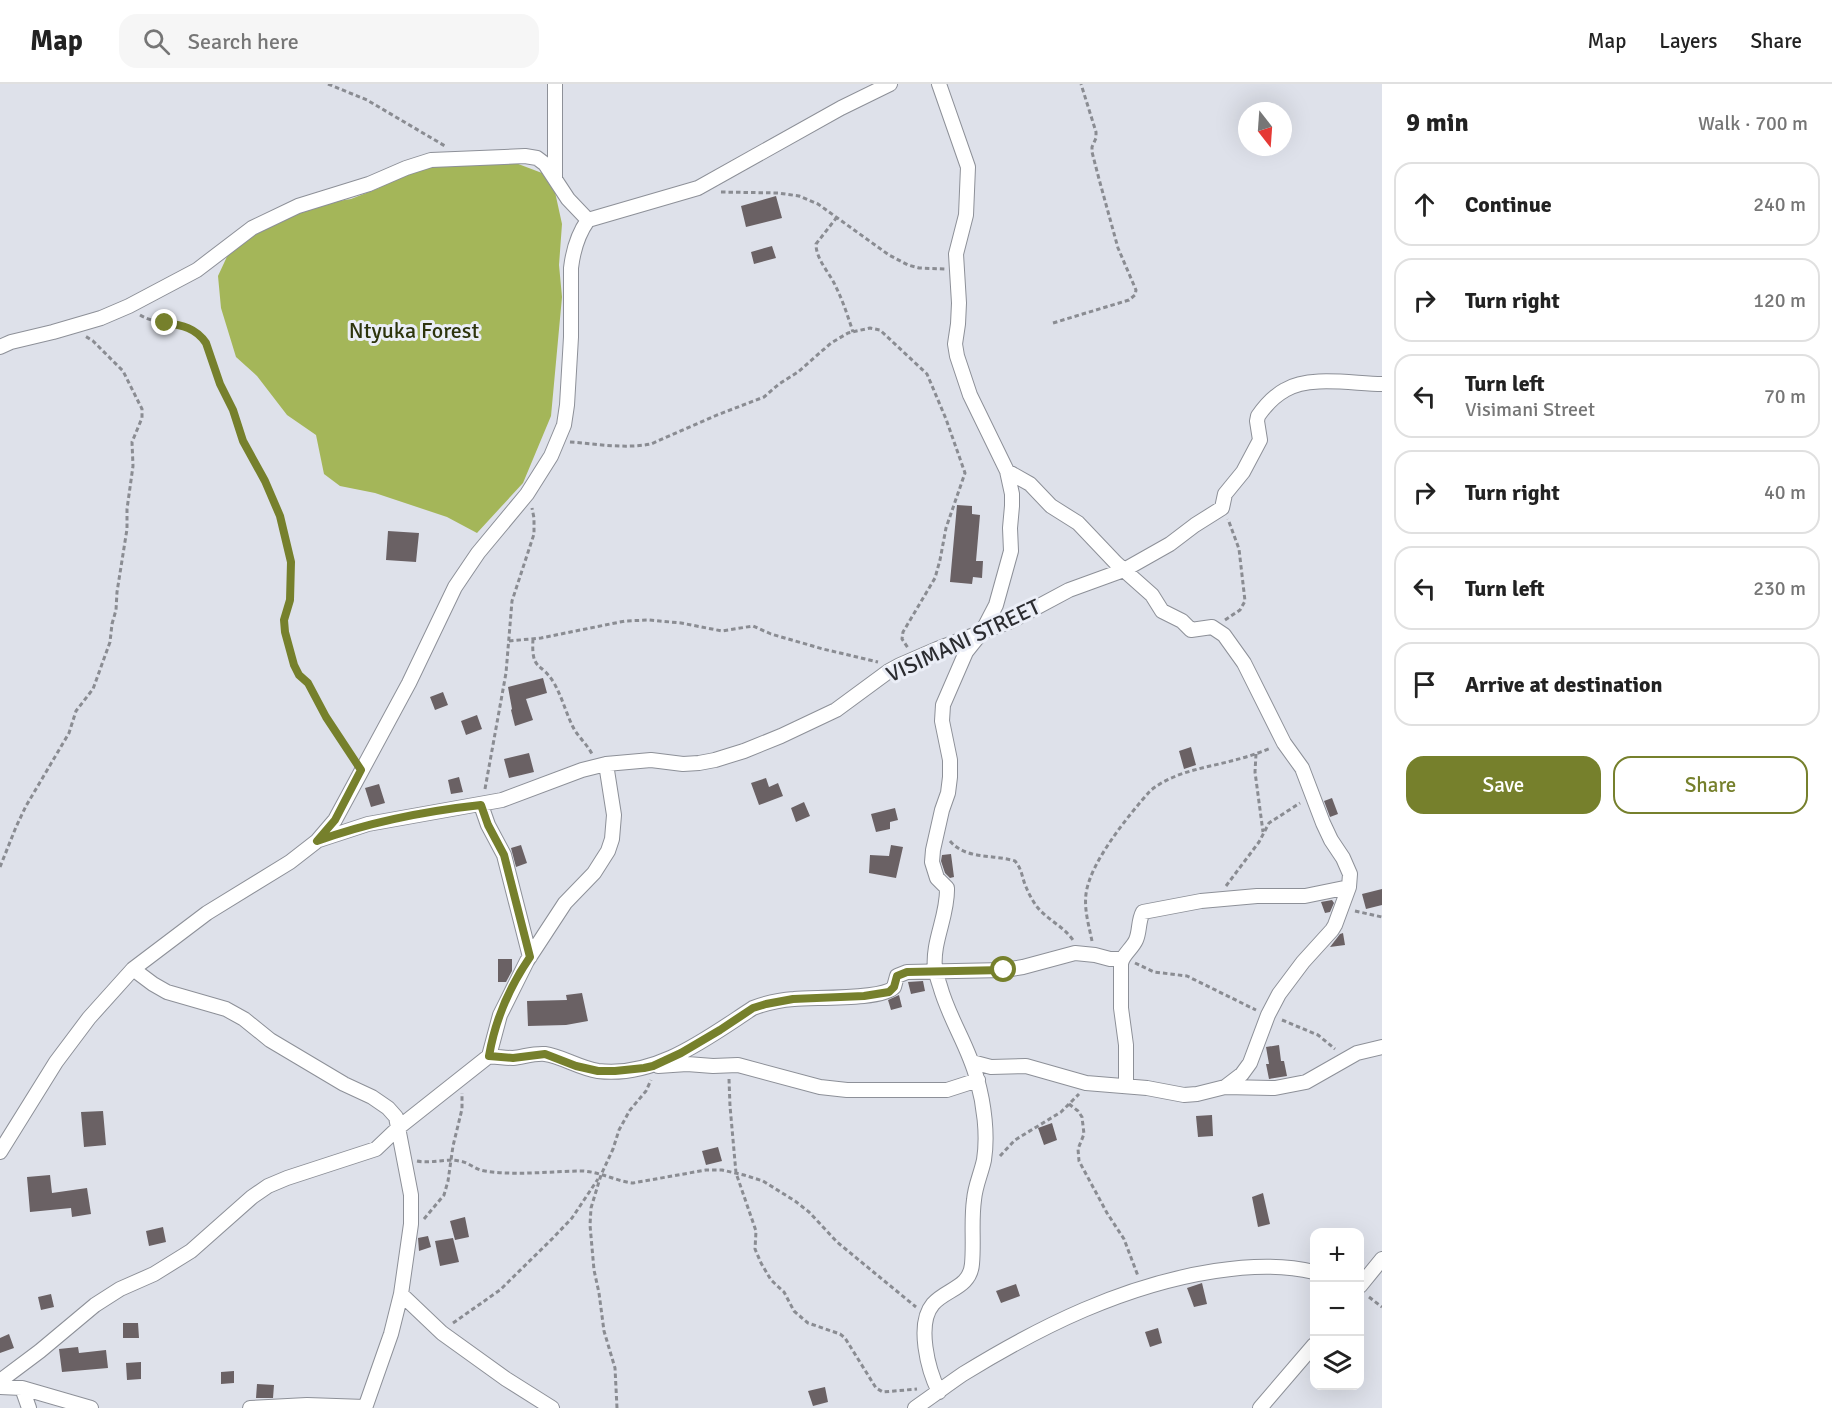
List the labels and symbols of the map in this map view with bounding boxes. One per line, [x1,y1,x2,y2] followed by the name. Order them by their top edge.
[1238,102,1292,156] north arrow
[151,309,177,335] route end
[349,317,479,344] park label: Ntyuka Forest
[882,593,1045,688] street label: VISIMANI STREET
[990,956,1016,982] route start

